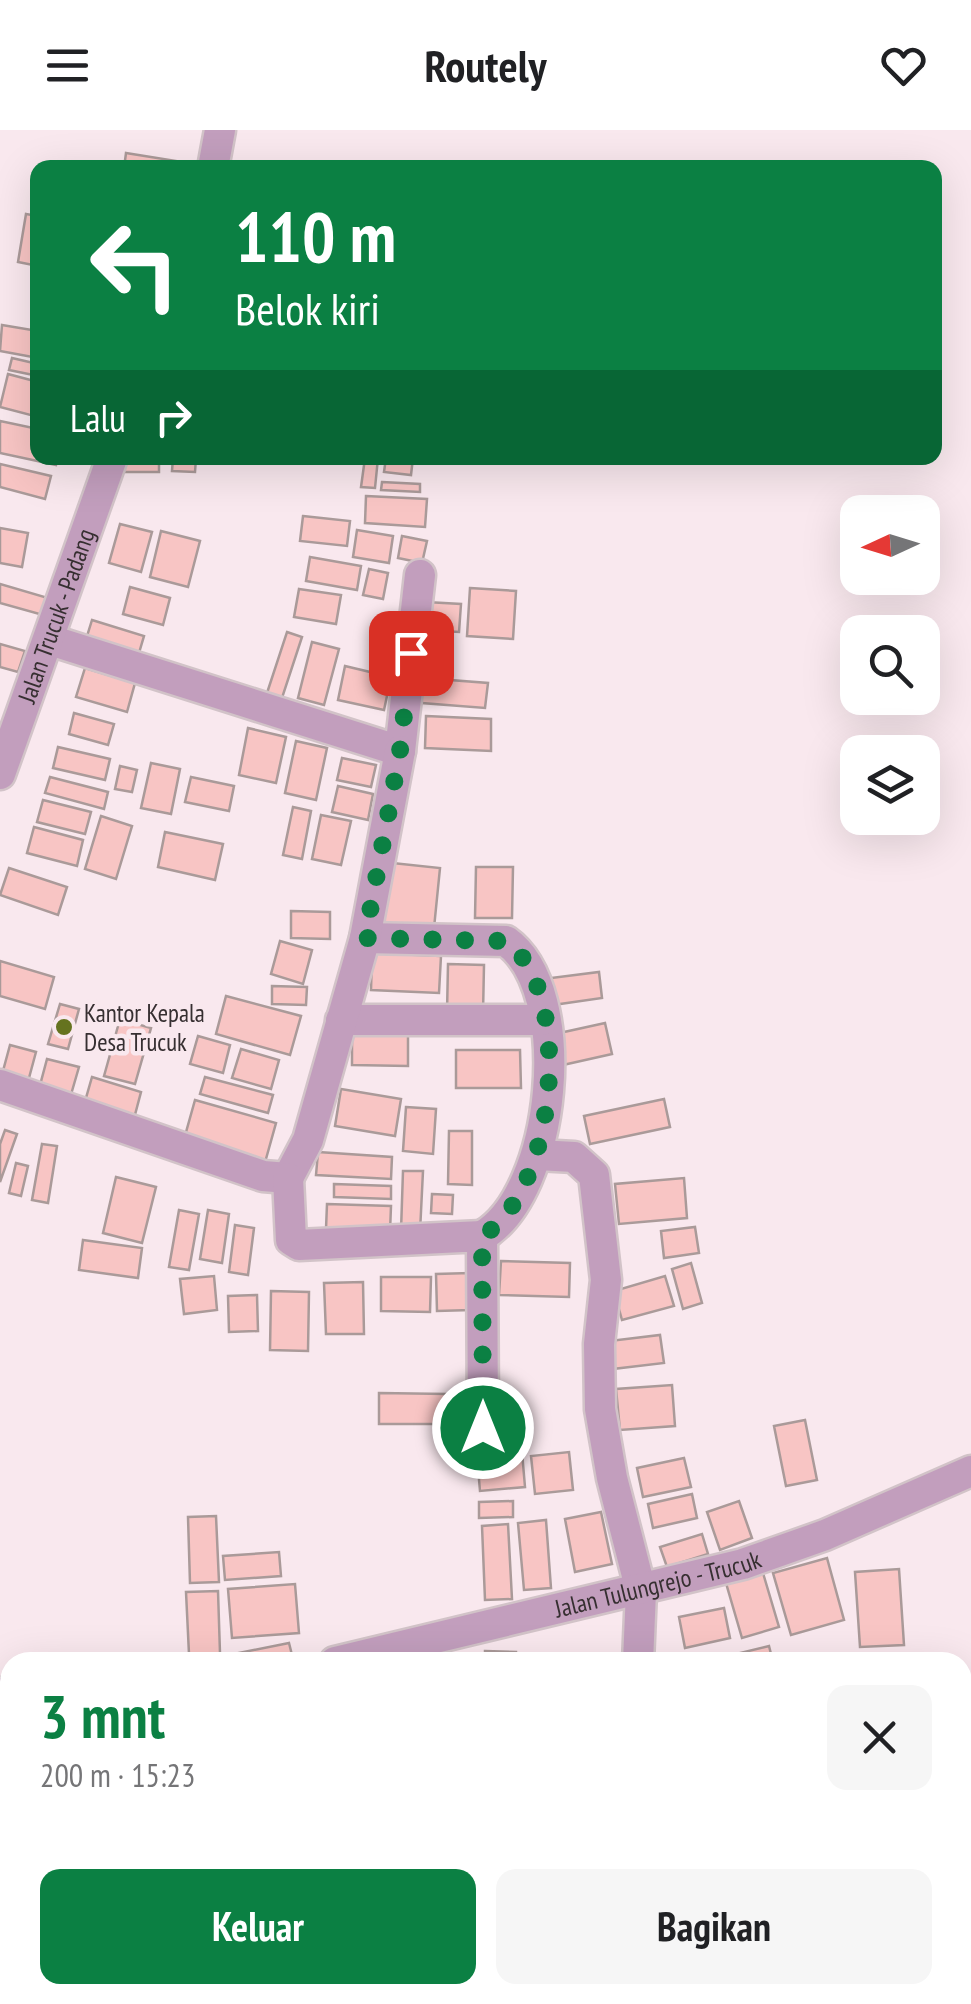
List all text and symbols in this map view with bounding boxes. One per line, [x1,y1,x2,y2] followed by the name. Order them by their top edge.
[424,36,547,94] text: Routely
[40,38,95,93] icon: menu
[876,38,931,93] icon: heart
[235,191,396,281] text: 110 m
[70,200,200,330] icon: left
[235,279,380,337] text: Belok kiri
[146,390,201,445] icon: right
[70,393,126,442] text: Lalu
[840,495,940,595] north arrow
[840,495,940,835] map controls
[10,524,102,708] street label: Jalan Trucuk - Padang
[369,611,454,696] pin
[840,615,940,715] button: search
[384,626,439,681] icon: arrive
[840,735,940,835] button: layers
[84,997,205,1058] place label: Kantor Kepala Desa Trucuk
[53,1016,75,1038] marker: Kantor Kepala Desa Trucuk
[431,1376,535,1480] position arrow
[551,1543,765,1625] street label: Jalan Tulungrejo - Trucuk
[40,1677,165,1755] text: 3 mnt
[827,1685,932,1790] button: close
[40,1754,195,1796] text: 200 m · 15:23
[40,1869,476,1984] button: Keluar
[496,1869,932,1984] button: Bagikan

